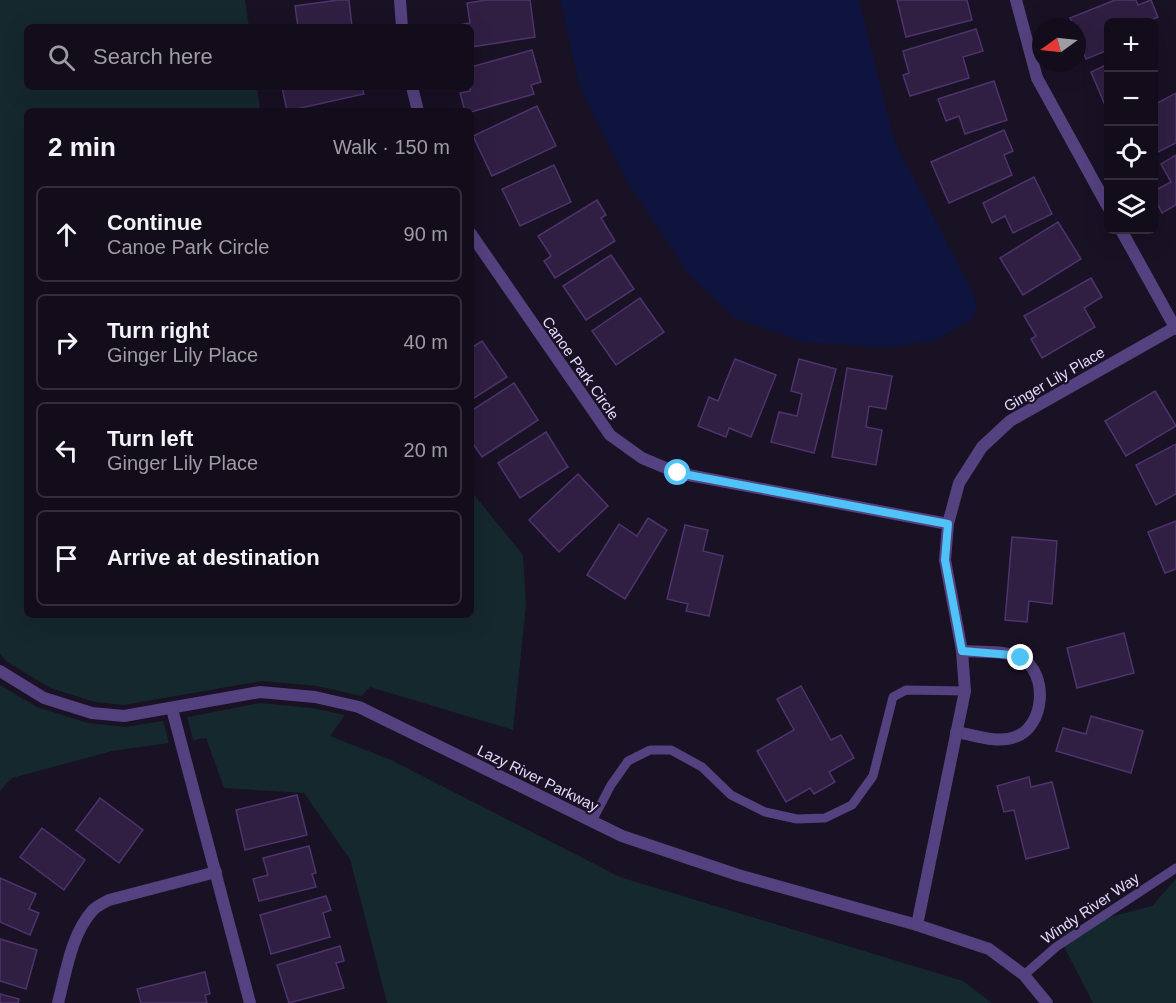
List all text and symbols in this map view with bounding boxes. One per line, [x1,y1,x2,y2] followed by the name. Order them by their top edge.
[1032,18,1086,72] north arrow
[1104,18,1158,234] map controls
[1104,18,1158,72] button: +
[24,24,474,90] search box
[45,41,78,74] icon: search
[93,44,213,69] text: Search here
[1104,72,1158,126] button: −
[1104,126,1158,180] button: locate
[48,132,116,162] text: 2 min
[333,136,450,158] text: Walk · 150 m
[1104,180,1158,234] button: layers
[107,210,202,235] text: Continue
[50,218,83,251] icon: ahead
[404,223,448,245] text: 90 m
[107,236,269,258] text: Canoe Park Circle
[539,313,623,423] street label: Canoe Park Circle
[107,318,209,343] text: Turn right
[50,326,83,359] icon: right
[404,331,448,353] text: 40 m
[1001,343,1107,415] street label: Ginger Lily Place
[107,344,258,366] text: Ginger Lily Place
[107,426,193,451] text: Turn left
[50,434,83,467] icon: left
[404,439,448,461] text: 20 m
[107,452,258,474] text: Ginger Lily Place
[664,459,690,485] route start
[50,542,83,575] icon: arrive
[107,545,320,570] text: Arrive at destination
[1007,644,1033,670] route end
[475,741,602,815] street label: Lazy River Parkway
[1038,869,1143,947] street label: Windy River Way

